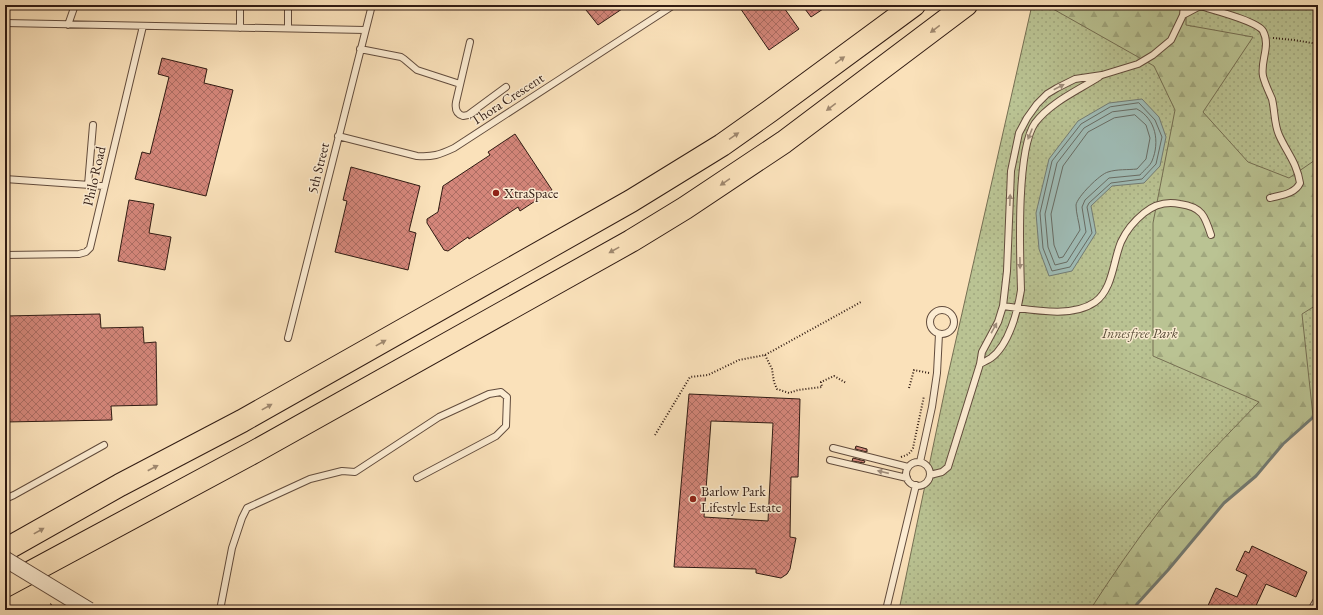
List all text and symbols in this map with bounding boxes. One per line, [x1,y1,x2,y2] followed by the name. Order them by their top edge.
[929,24,940,33] one-way arrow
[834,56,845,64] one-way arrow
[467,68,548,129] street label: Thora Crescent
[1053,84,1065,91] one-way arrow
[825,102,836,111] one-way arrow
[1027,129,1033,141] one-way arrow
[729,132,740,140] one-way arrow
[303,140,333,195] street label: 5th Street
[78,143,110,208] street label: Philo Road
[719,178,730,185] one-way arrow
[503,184,559,202] place label: XtraSpace
[491,188,501,198] marker: XtraSpace
[1007,194,1014,206] one-way arrow
[609,247,620,254] one-way arrow
[1017,257,1023,270] one-way arrow
[991,322,998,334] one-way arrow
[1101,324,1179,342] park label: Innesfree Park
[375,339,387,346] one-way arrow
[262,403,273,410] one-way arrow
[147,464,159,471] one-way arrow
[876,469,889,475] one-way arrow
[701,482,782,516] place label: Barlow Park Lifestyle Estate
[688,494,698,504] marker: Barlow Park Lifestyle Estate
[33,527,45,534] one-way arrow

